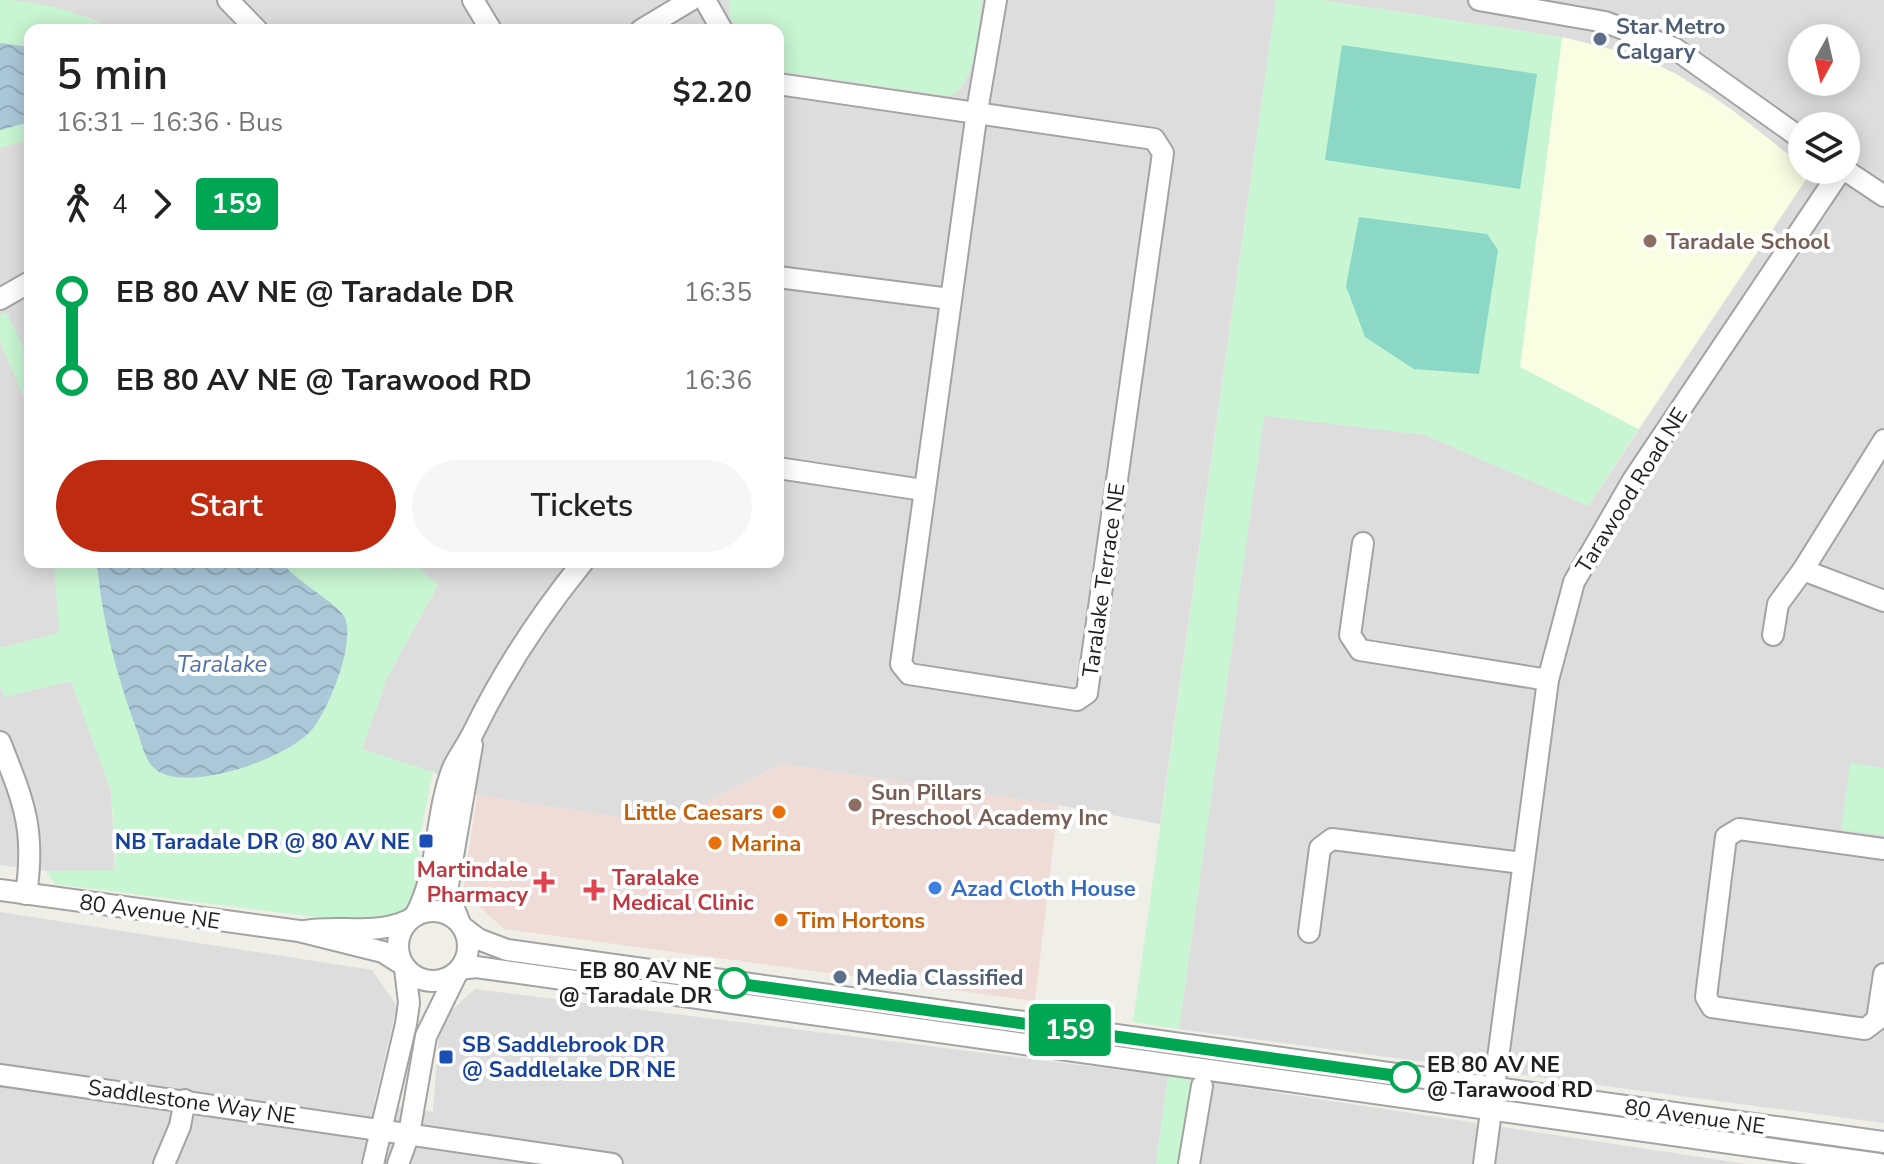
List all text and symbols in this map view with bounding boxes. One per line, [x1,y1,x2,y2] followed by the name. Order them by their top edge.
[1616,12,1725,67] place label: Star Metro Calgary
[1788,24,1860,96] north arrow
[1788,24,1860,184] map controls
[1591,30,1609,48] marker: Star Metro Calgary
[56,45,168,105] text: 5 min
[673,72,752,113] text: $2.20
[56,105,283,140] text: 16:31 – 16:36 · Bus
[1788,112,1860,184] button: layers
[56,182,100,226] icon: walk
[140,182,184,226] icon: forward
[212,185,262,223] text: 159
[112,187,128,222] text: 4
[1666,227,1830,257] place label: Taradale School
[1641,232,1659,250] marker: Taradale School
[116,272,514,313] text: EB 80 AV NE @ Taradale DR
[684,275,752,310] text: 16:35
[116,360,532,401] text: EB 80 AV NE @ Tarawood RD
[684,363,752,398] text: 16:36
[1569,402,1695,579] street label: Tarawood Road NE
[56,460,396,552] button: Start
[412,460,752,552] button: Tickets
[1076,481,1132,679] street label: Taralake Terrace NE
[177,648,268,680] water label: Taralake
[871,778,1108,833] place label: Sun Pillars Preschool Academy Inc
[846,796,864,814] marker: Sun Pillars Preschool Academy Inc
[623,798,763,828] place label: Little Caesars
[770,803,788,821] marker: Little Caesars
[115,827,410,857] place label: NB Taradale DR @ 80 AV NE
[731,829,801,859] place label: Marina
[417,832,435,850] marker: NB Taradale DR @ 80 AV NE
[706,834,724,852] marker: Marina
[417,855,528,910] place label: Martindale Pharmacy
[612,863,754,918] place label: Taralake Medical Clinic
[535,873,553,891] marker: Martindale Pharmacy
[951,874,1136,904] place label: Azad Cloth House
[583,879,605,901] marker: Taralake Medical Clinic
[926,879,944,897] marker: Azad Cloth House
[78,887,222,937] street label: 80 Avenue NE
[797,906,925,936] place label: Tim Hortons
[772,911,790,929] marker: Tim Hortons
[559,956,712,1011] place label: EB 80 AV NE @ Taradale DR
[856,963,1023,993] place label: Media Classified
[719,968,749,998] marker: EB 80 AV NE @ Taradale DR
[831,968,849,986] marker: Media Classified
[1024,1004,1116,1056] line badge: 159
[1045,1011,1095,1049] text: 159
[462,1030,676,1085] place label: SB Saddlebrook DR @ Saddlelake DR NE
[437,1048,455,1066] marker: SB Saddlebrook DR @ Saddlelake DR NE
[1427,1050,1593,1105] place label: EB 80 AV NE @ Tarawood RD
[1390,1062,1420,1092] marker: EB 80 AV NE @ Tarawood RD
[86,1073,298,1131] street label: Saddlestone Way NE
[1623,1092,1767,1142] street label: 80 Avenue NE

